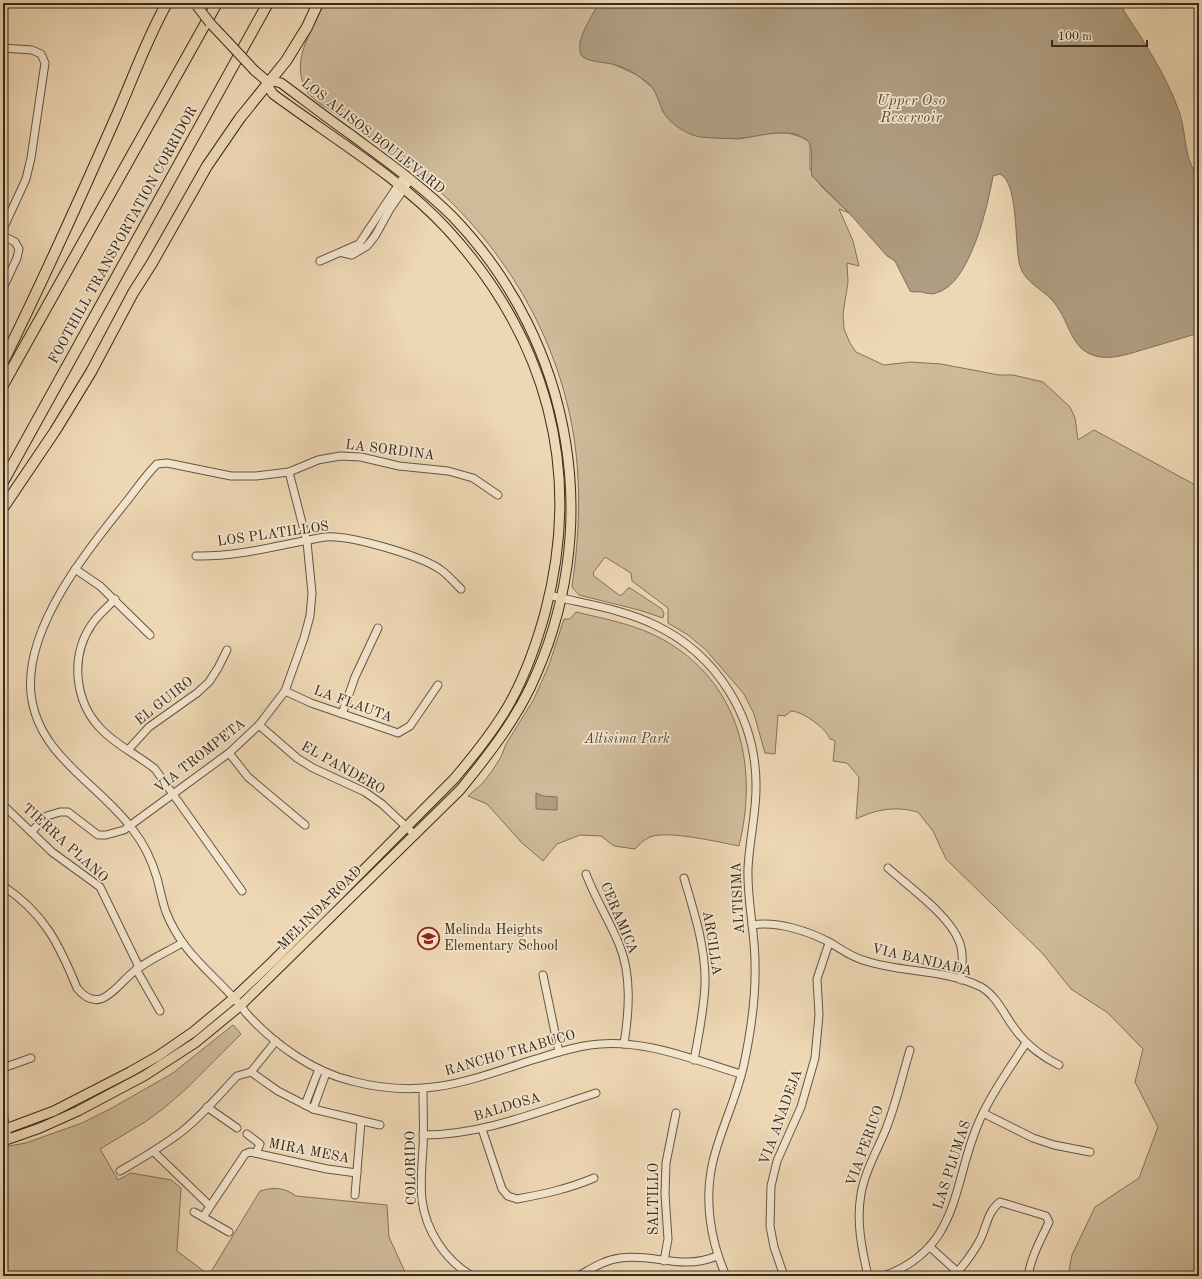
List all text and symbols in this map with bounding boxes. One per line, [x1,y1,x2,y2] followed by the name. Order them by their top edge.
[1052,22,1147,48] scale bar
[1058,31,1092,43] text: 100 m
[299,76,447,196] street label: LOS ALISOS BOULEVARD
[877,94,945,126] water label: Upper Oso Reservoir
[46,104,200,366] street label: FOOTHILL TRANSPORTATION CORRIDOR
[344,438,436,462] street label: LA SORDINA
[216,519,330,549] street label: LOS PLATILLOS
[132,674,196,728] street label: EL GUIRO
[312,683,395,725] street label: LA FLAUTA
[152,716,248,796] street label: VIA TROMPETA
[583,732,670,746] park label: Altisima Park
[299,739,387,797] street label: EL PANDERO
[19,801,111,885] street label: TIERRA PLANO
[729,861,747,934] street label: ALTISIMA
[275,863,365,953] street label: MELINDA ROAD
[598,880,640,956] street label: CERAMICA
[700,910,724,977] street label: ARCILLA
[444,923,558,953] place label: Melinda Heights Elementary School
[416,925,442,951] school or university icon: Melinda Heights Elementary School
[870,942,974,978] street label: VIA BANDADA
[443,1028,577,1078] street label: RANCHO TRABUCO
[757,1067,805,1167] street label: VIA ANADEJA
[472,1090,542,1124] street label: BALDOSA
[844,1104,886,1188] street label: VIA PERICO
[931,1119,973,1211] street label: LAS PLUMAS
[403,1130,419,1205] street label: COLORIDO
[267,1136,351,1166] street label: MIRA MESA
[647,1163,661,1235] street label: SALTILLO

